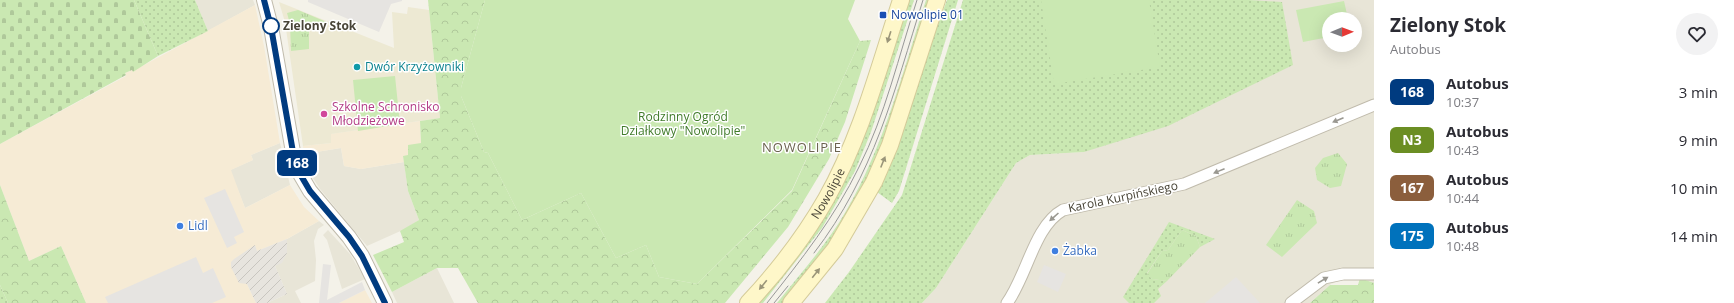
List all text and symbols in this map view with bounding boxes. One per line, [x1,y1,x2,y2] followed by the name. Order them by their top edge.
[891,6,964,23] place label: Nowolipie 01
[878,10,888,20] marker: Nowolipie 01
[1322,12,1362,52] north arrow
[1322,12,1362,52] map controls
[1390,12,1506,38] text: Zielony Stok
[1676,13,1718,55] button: heart
[262,17,280,35] marker: Zielony Stok
[283,17,357,34] place label: Zielony Stok
[886,31,892,43] one-way arrow
[1390,40,1441,58] text: Autobus
[365,58,464,75] place label: Dwór Krzyżowniki
[352,62,362,72] marker: Dwór Krzyżowniki
[1446,73,1509,93] text: Autobus
[1400,82,1424,101] text: 168
[1679,82,1718,102] text: 3 min
[1446,93,1479,111] text: 10:37
[332,98,439,129] place label: Szkolne Schronisko Młodzieżowe
[621,108,745,139] park label: Rodzinny Ogród Działkowy "Nowolipie"
[319,109,329,119] marker: Szkolne Schronisko Młodzieżowe
[1332,117,1344,123] one-way arrow
[1446,121,1509,141] text: Autobus
[1402,130,1422,149] text: N3
[1679,130,1718,150] text: 9 min
[762,138,842,156] district label: NOWOLIPIE
[1446,141,1479,159] text: 10:43
[274,150,320,176] line badge: 168
[285,153,309,172] text: 168
[880,157,886,168] one-way arrow
[807,165,849,222] street label: Nowolipie
[1213,168,1224,174] one-way arrow
[1446,169,1509,189] text: Autobus
[1066,177,1179,216] street label: Karola Kurpińskiego
[1400,178,1424,197] text: 167
[1670,178,1718,198] text: 10 min
[1446,189,1479,207] text: 10:44
[1049,212,1059,221] one-way arrow
[188,217,208,234] place label: Lidl
[1446,217,1509,237] text: Autobus
[175,221,185,231] marker: Lidl
[1400,226,1424,245] text: 175
[1670,226,1718,246] text: 14 min
[1446,237,1479,255] text: 10:48
[1063,242,1097,259] place label: Żabka
[1050,246,1060,256] marker: Żabka
[811,267,820,278] one-way arrow
[1317,276,1329,283] one-way arrow
[759,280,768,291] one-way arrow

